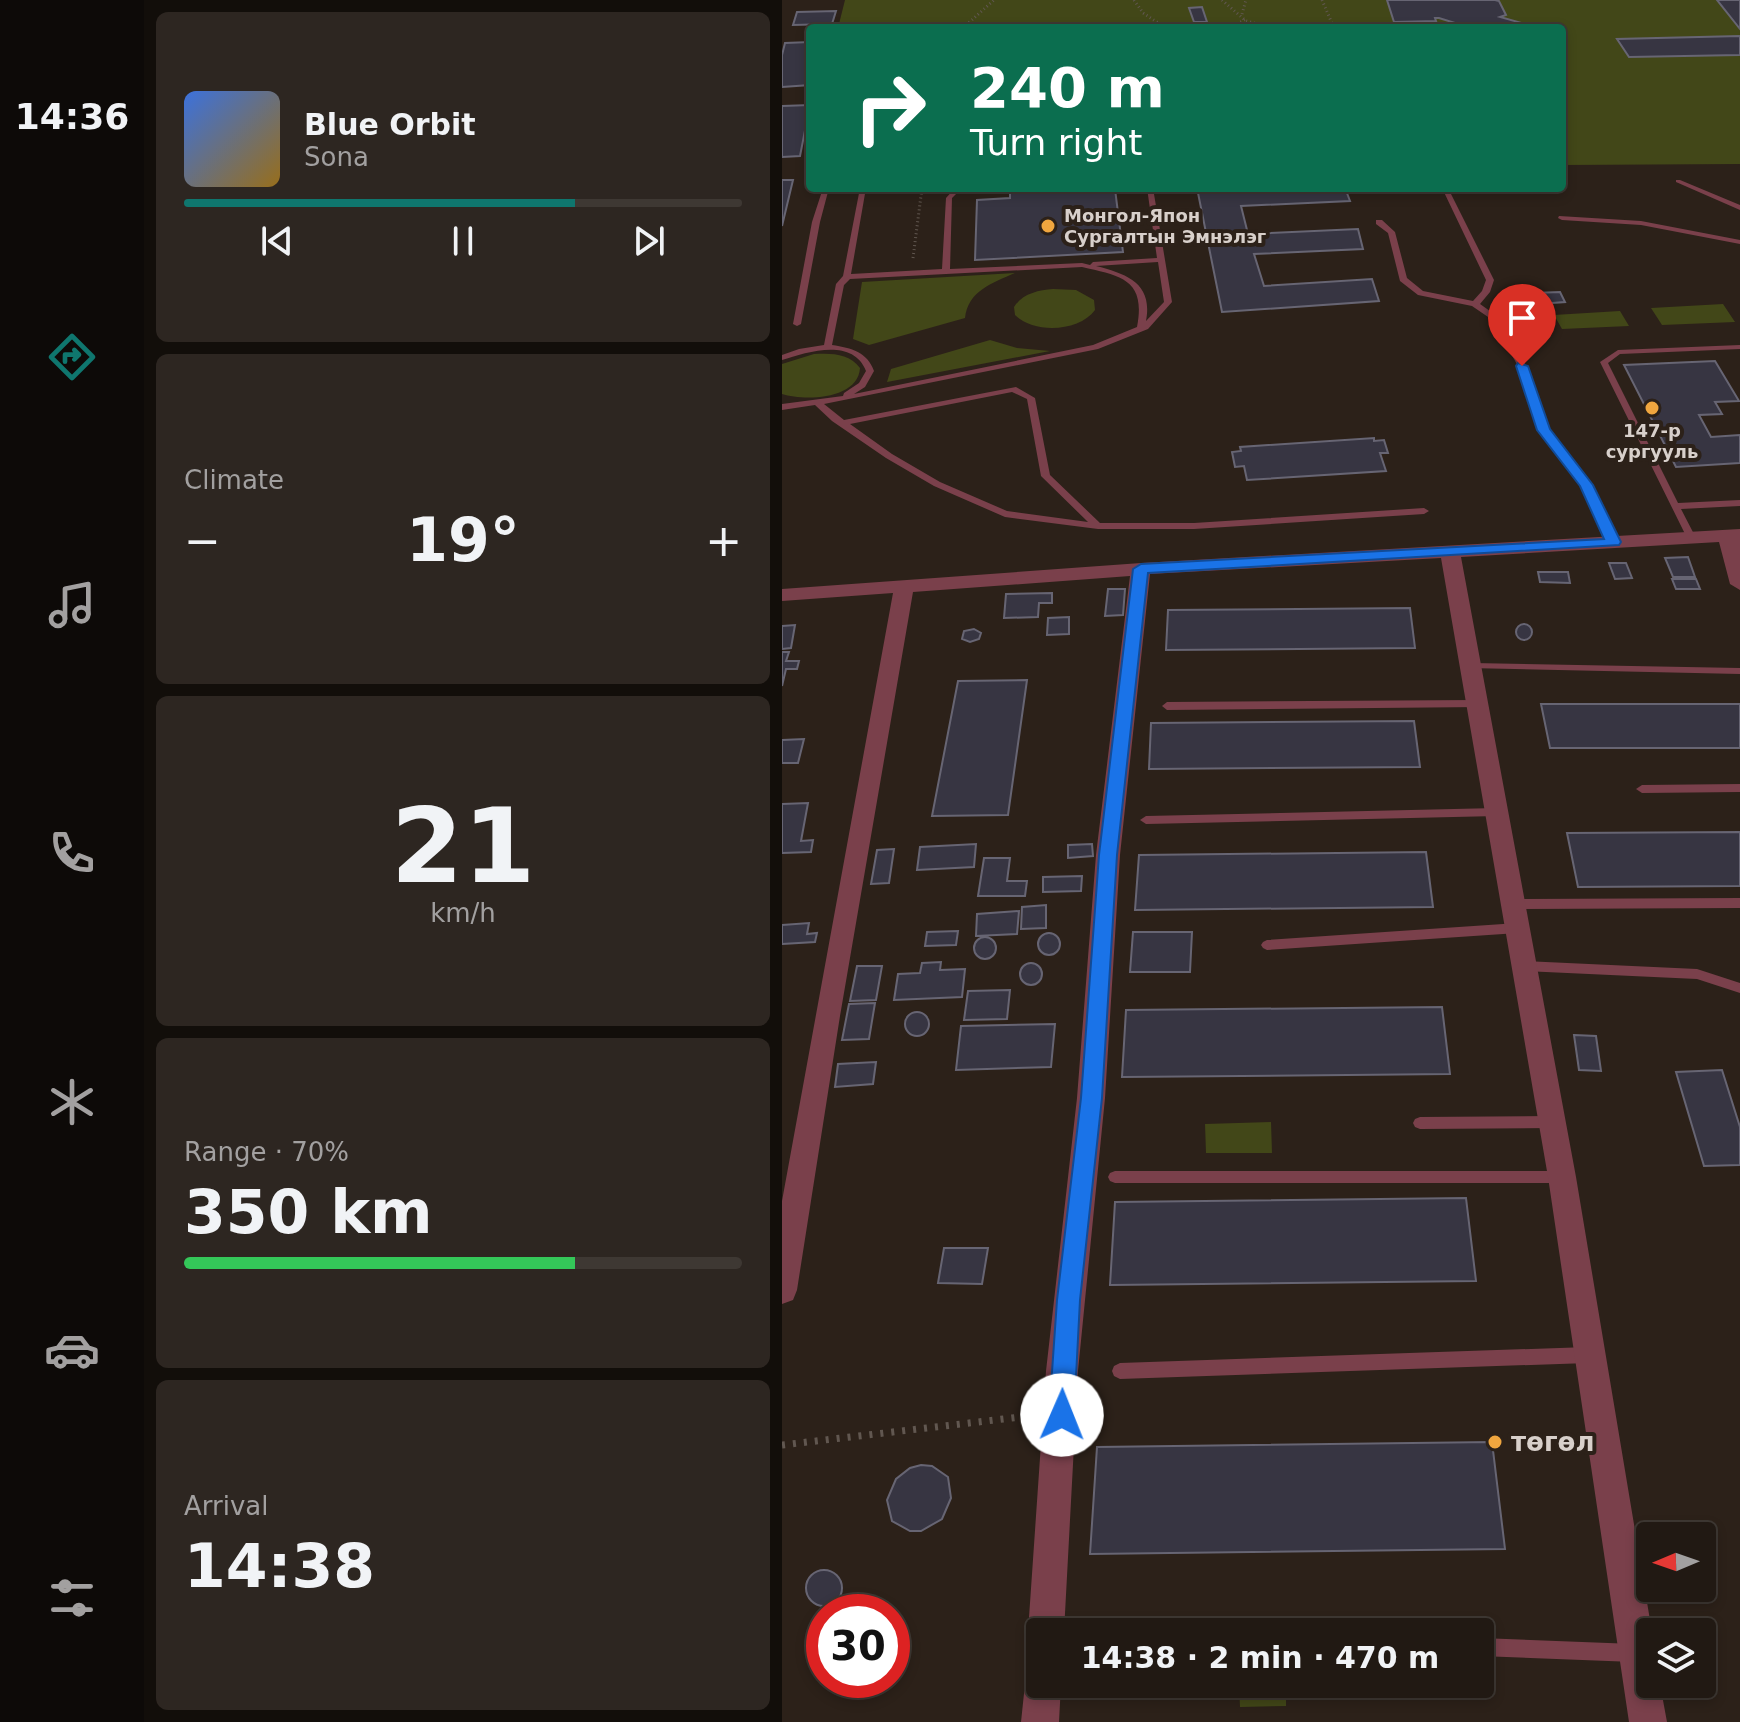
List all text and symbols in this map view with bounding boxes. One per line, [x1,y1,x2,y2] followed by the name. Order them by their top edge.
[970,55,1165,120] text: 240 m
[838,56,942,160] icon: right
[15,96,129,137] text: 14:36
[304,107,476,142] text: Blue Orbit
[970,122,1142,163] text: Turn right
[304,142,369,172] text: Sona
[1064,205,1266,247] place label: Монгол-Япон Сургалтын Эмнэлэг
[1039,217,1057,235] marker: Монгол-Япон Сургалтын Эмнэлэг
[255,219,299,263] icon: previous
[441,219,485,263] icon: pause
[627,219,671,263] icon: next
[1488,284,1556,366] pin
[1500,296,1544,340] icon: arrive
[44,329,100,385] icon: directions
[1643,399,1661,417] marker: 147-р сургууль
[1606,420,1698,462] place label: 147-р сургууль
[184,465,284,495] text: Climate
[406,505,520,575] text: 19°
[184,515,221,566] text: −
[705,515,742,566] text: +
[44,577,100,633] icon: music
[391,785,535,907] text: 21
[44,825,100,881] icon: phone
[430,898,496,928] text: km/h
[44,1074,100,1130] icon: climate
[184,1137,349,1167] text: Range · 70%
[184,1177,433,1247] text: 350 km
[44,1322,100,1378] icon: car
[1020,1373,1104,1457] position arrow
[1511,1427,1594,1457] place label: төгөл
[1486,1433,1504,1451] marker: төгөл
[184,1491,268,1521] text: Arrival
[1636,1522,1716,1602] north arrow
[1636,1522,1716,1698] map controls
[184,1531,375,1601] text: 14:38
[44,1570,100,1626] icon: filters
[806,1594,910,1698] speed limit sign: 30
[1636,1618,1716,1698] button: layers
[1081,1640,1439,1675] text: 14:38 · 2 min · 470 m

